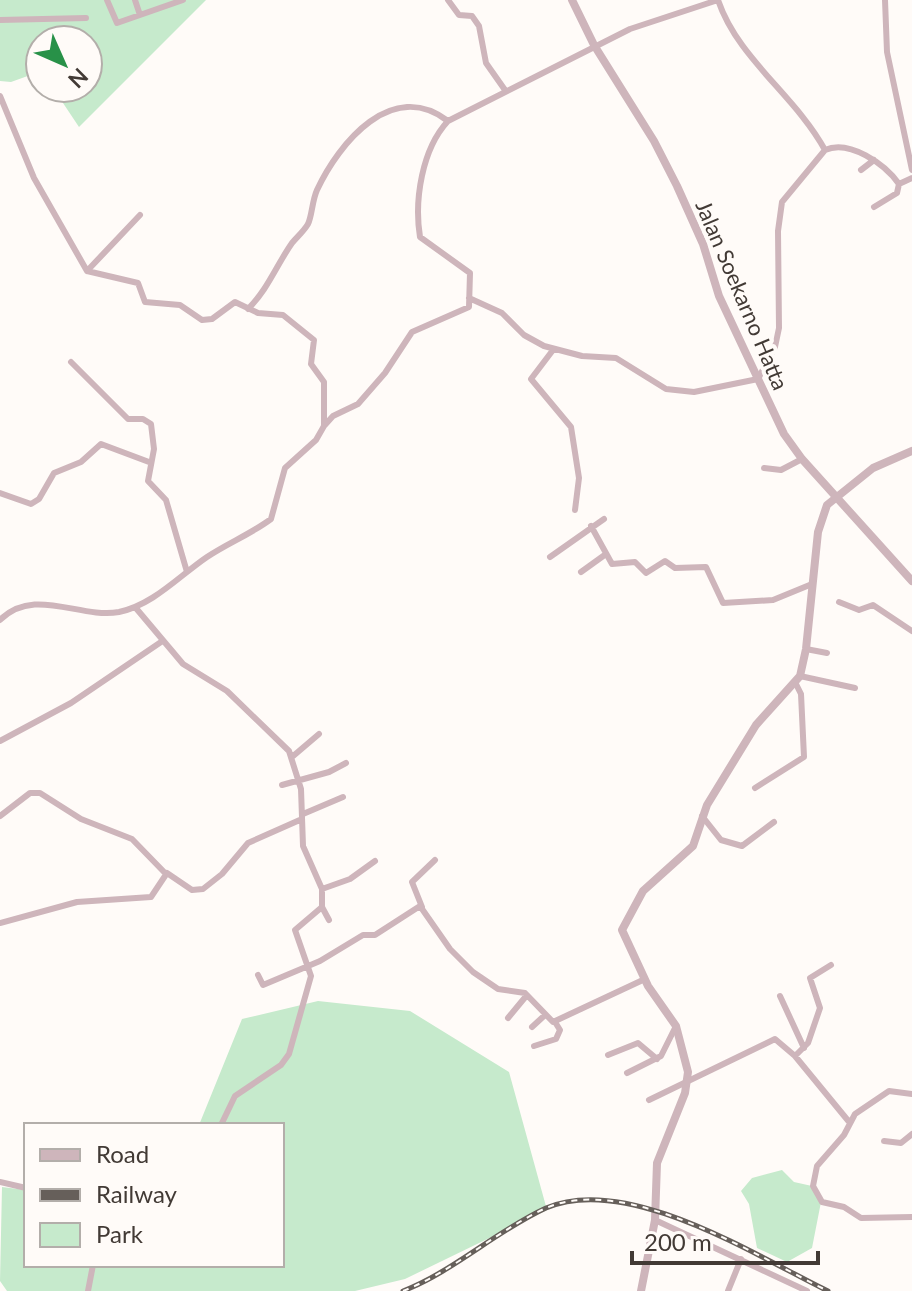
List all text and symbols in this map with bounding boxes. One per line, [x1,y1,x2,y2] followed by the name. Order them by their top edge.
[24,24,104,104] north arrow
[63,63,94,94] text: N
[690,196,795,394] street label: Jalan Soekarno Hatta
[24,1123,284,1267] legend
[96,1139,149,1168] text: Road
[96,1179,178,1208] text: Railway
[632,1215,818,1265] scale bar
[96,1219,144,1248] text: Park
[644,1227,712,1256] text: 200 m

